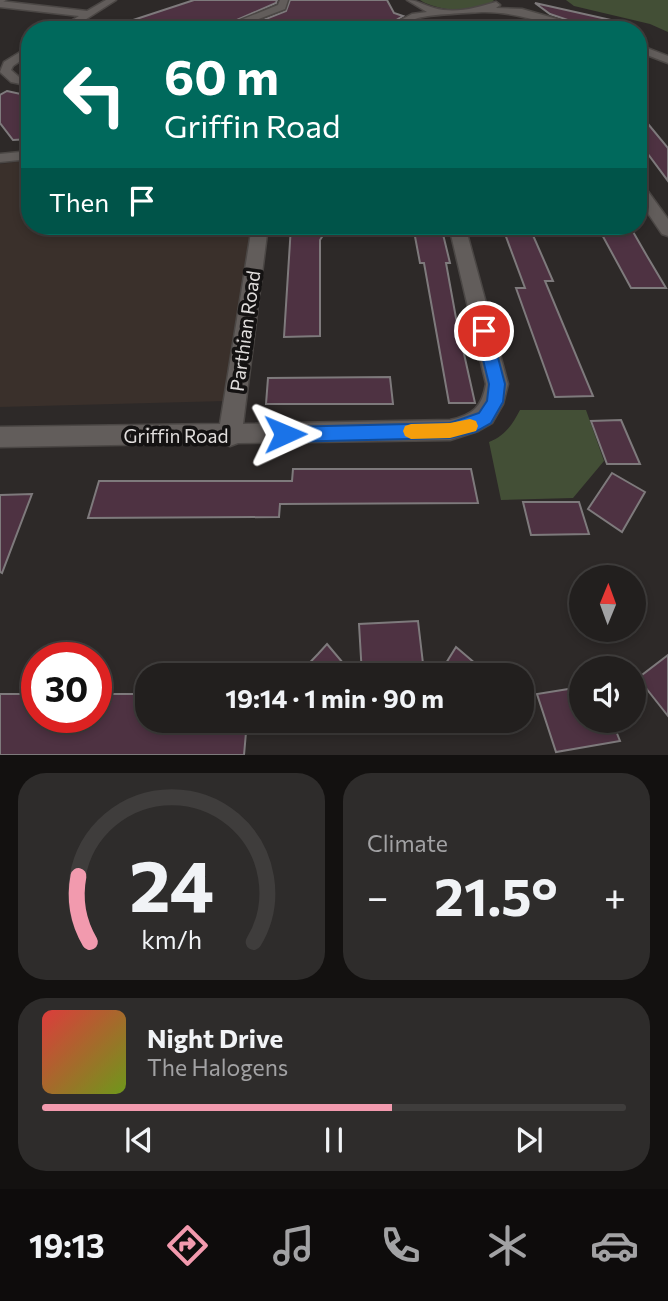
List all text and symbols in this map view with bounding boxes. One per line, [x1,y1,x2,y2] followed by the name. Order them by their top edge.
[164,45,279,105] text: 60 m
[49,49,140,140] icon: left
[164,105,340,145] text: Griffin Road
[123,182,161,220] icon: arrive
[49,186,109,217] text: Then
[225,269,264,393] street label: Parthian Road
[454,301,514,361] pin
[465,312,503,350] icon: arrive
[248,397,322,471] position arrow
[124,424,228,447] street label: Griffin Road
[569,565,646,642] north arrow
[569,565,646,733] map controls
[21,642,112,733] speed limit sign: 30
[569,656,646,733] button: sound
[225,682,444,713] text: 19:14 · 1 min · 90 m
[367,829,448,857] text: Climate
[129,839,214,928] text: 24
[434,863,558,927] text: 21.5°
[367,872,389,919] text: −
[604,872,626,919] text: +
[141,924,202,954] text: km/h
[147,1022,283,1053] text: Night Drive
[147,1053,288,1081] text: The Halogens
[120,1121,158,1159] icon: previous
[315,1121,353,1159] icon: pause
[510,1121,548,1159] icon: next
[163,1221,212,1270] icon: directions
[269,1221,318,1270] icon: music
[376,1221,425,1270] icon: phone
[483,1221,532,1270] icon: climate
[590,1221,639,1270] icon: car
[29,1225,105,1265] text: 19:13

